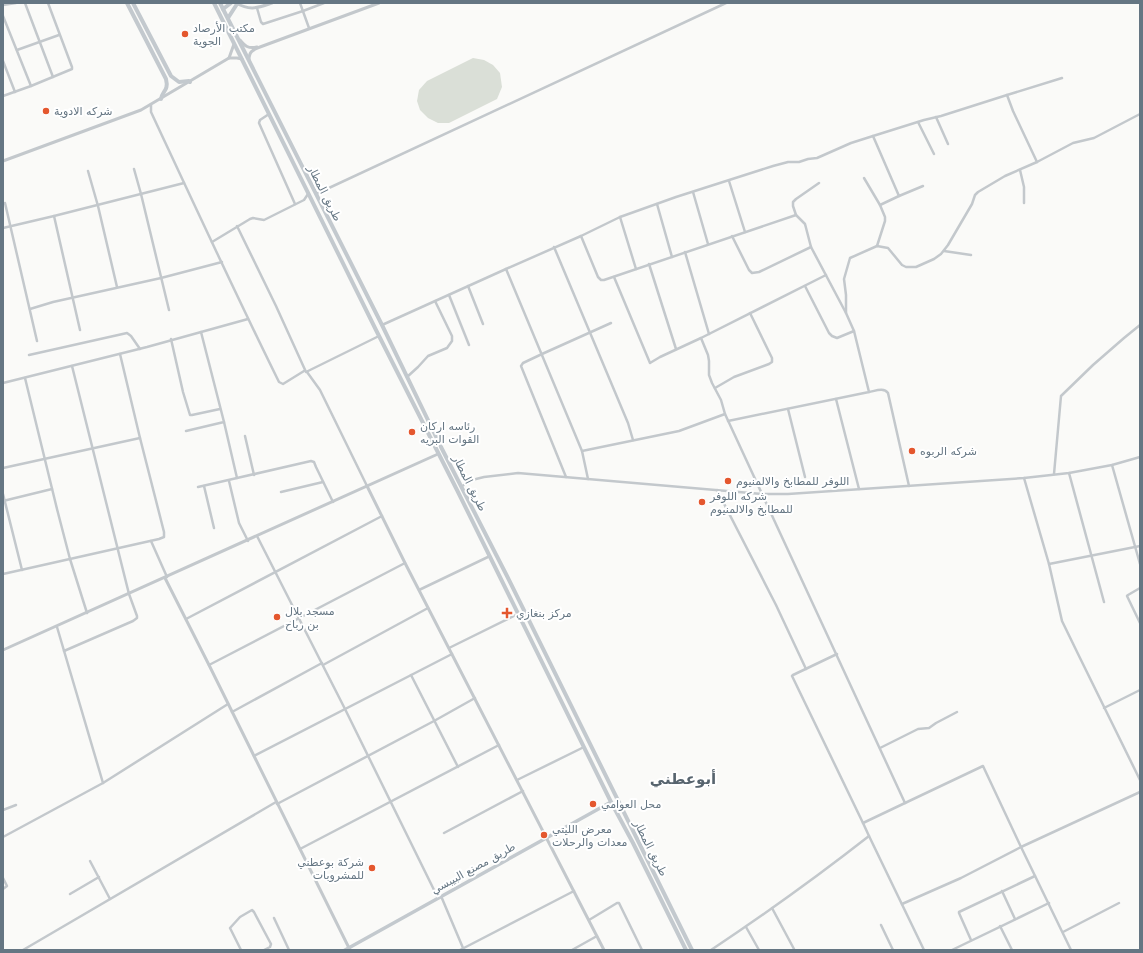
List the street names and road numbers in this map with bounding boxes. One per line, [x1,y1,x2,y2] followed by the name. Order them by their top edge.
[304,162,344,224] street label: طريق المطار
[449,452,489,514] street label: طريق المطار
[630,817,670,879] street label: طريق المطار
[429,840,518,898] street label: طريق مصنع البيبسي

